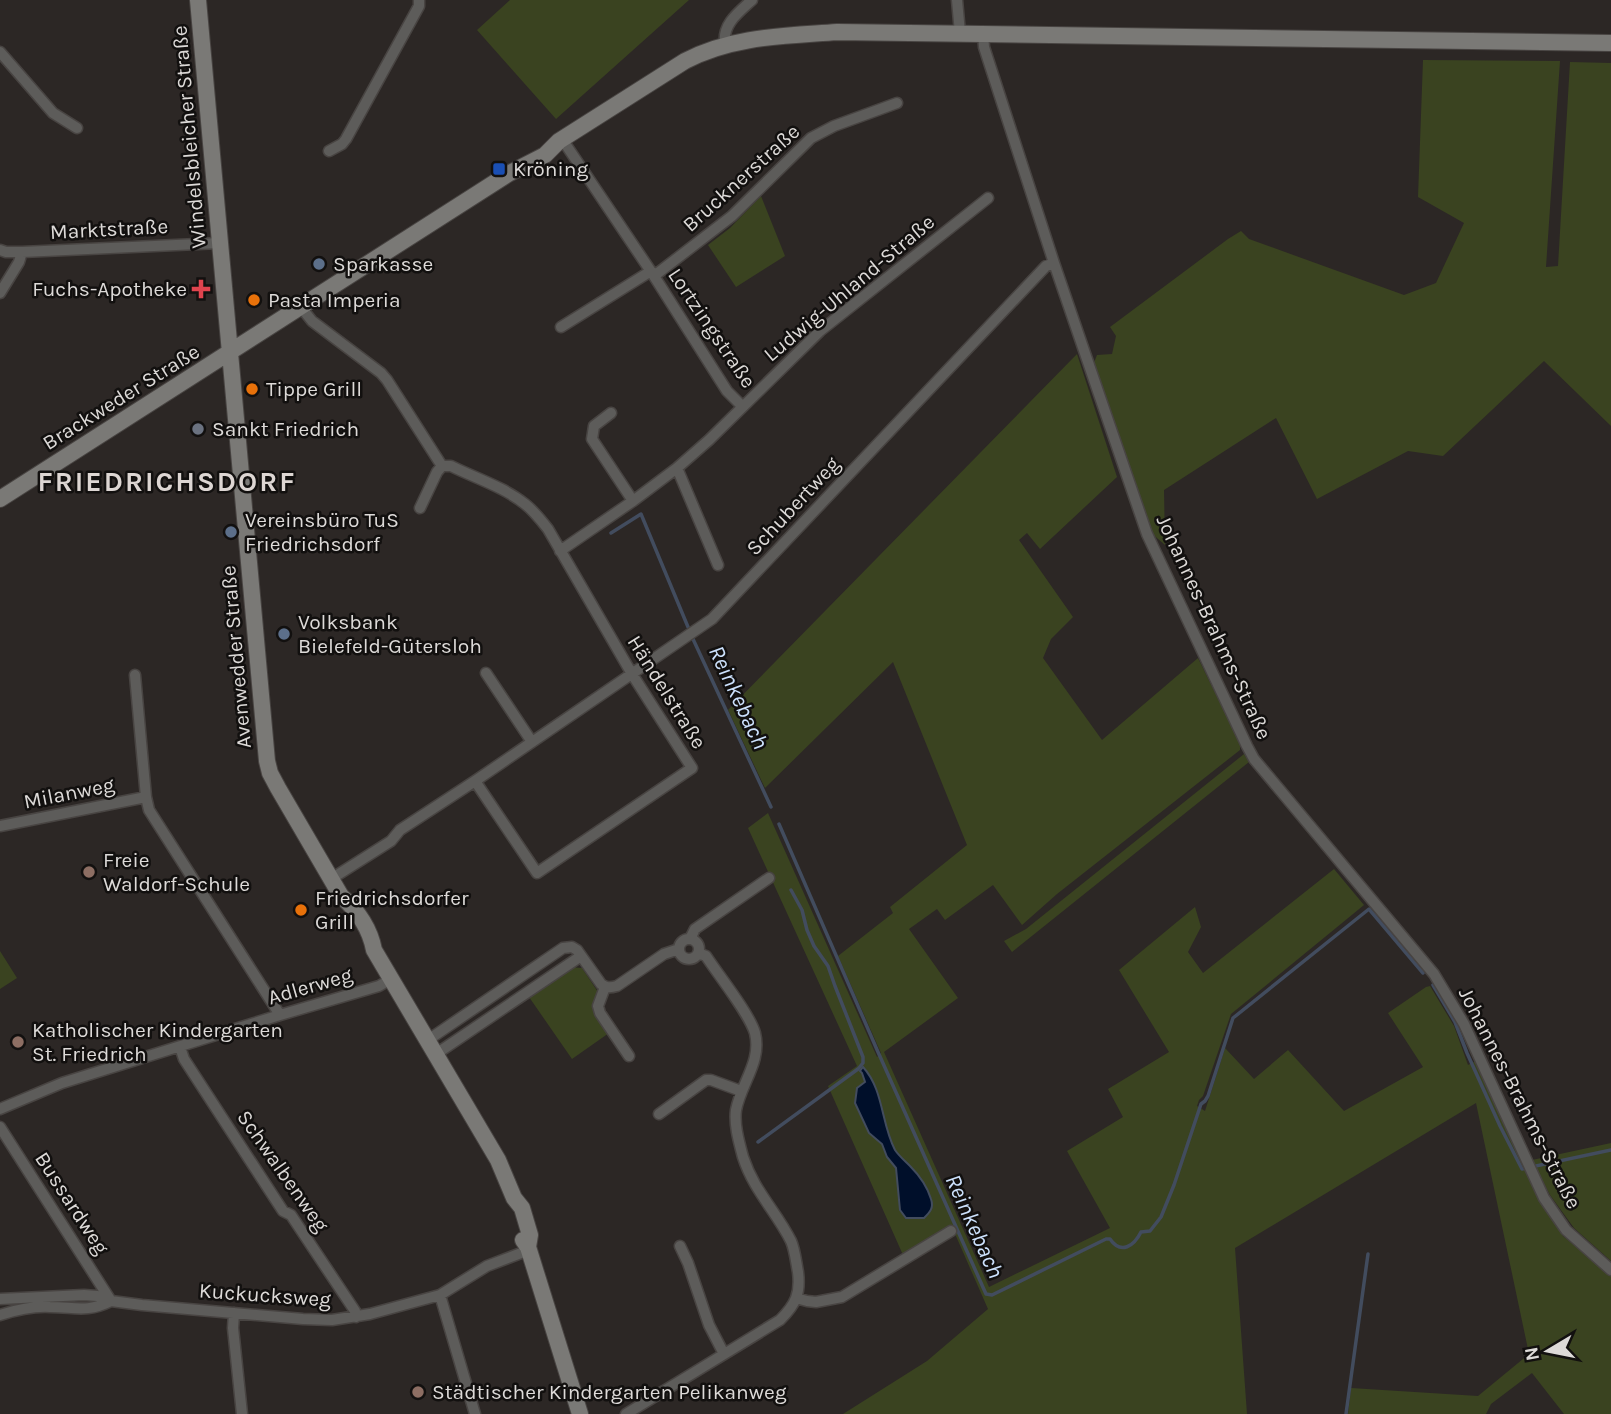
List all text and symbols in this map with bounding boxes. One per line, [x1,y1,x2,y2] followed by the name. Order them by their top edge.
[167,25,211,249] street label: Windelsbleicher Straße
[678,119,804,237] street label: Brucknerstraße
[513,157,588,181] place label: Kröning
[491,161,507,177] marker: Kröning
[759,210,939,366] street label: Ludwig-Uhland-Straße
[49,214,169,244] street label: Marktstraße
[333,252,433,276] place label: Sparkasse
[311,256,327,272] marker: Sparkasse
[663,264,761,392] street label: Lortzingstraße
[32,277,187,301] place label: Fuchs-Apotheke
[193,281,209,297] marker: Fuchs-Apotheke
[268,288,401,312] place label: Pasta Imperia
[246,292,262,308] marker: Pasta Imperia
[38,339,204,455] street label: Brackweder Straße
[266,377,362,401] place label: Tippe Grill
[244,381,260,397] marker: Tippe Grill
[212,417,359,441] place label: Sankt Friedrich
[190,421,206,437] marker: Sankt Friedrich
[741,452,845,560] street label: Schubertweg
[37,465,297,498] district label: FRIEDRICHSDORF
[245,508,399,556] place label: Vereinsbüro TuS Friedrichsdorf
[1151,511,1277,743] street label: Johannes-Brahms-Straße
[223,524,239,540] marker: Vereinsbüro TuS Friedrichsdorf
[216,565,256,749] street label: Avenwedder Straße
[298,610,482,658] place label: Volksbank Bielefeld-Gütersloh
[276,626,292,642] marker: Volksbank Bielefeld-Gütersloh
[623,631,711,753] street label: Händelstraße
[703,641,774,753] water label: Reinkebach
[22,772,117,814] street label: Milanweg
[103,848,250,896] place label: Freie Waldorf-Schule
[81,864,97,880] marker: Freie Waldorf-Schule
[315,886,469,934] place label: Friedrichsdorfer Grill
[293,902,309,918] marker: Friedrichsdorfer Grill
[265,962,355,1009] street label: Adlerweg
[1454,983,1586,1213] street label: Johannes-Brahms-Straße
[32,1018,283,1066] place label: Katholischer Kindergarten St. Friedrich
[10,1034,26,1050] marker: Katholischer Kindergarten St. Friedrich
[232,1106,334,1236] street label: Schwalbenweg
[30,1147,114,1259] street label: Bussardweg
[940,1170,1009,1282] water label: Reinkebach
[198,1278,332,1312] street label: Kuckucksweg
[1513,1316,1583,1386] north arrow
[1520,1345,1544,1362] text: N
[432,1380,787,1404] place label: Städtischer Kindergarten Pelikanweg
[410,1384,426,1400] marker: Städtischer Kindergarten Pelikanweg

